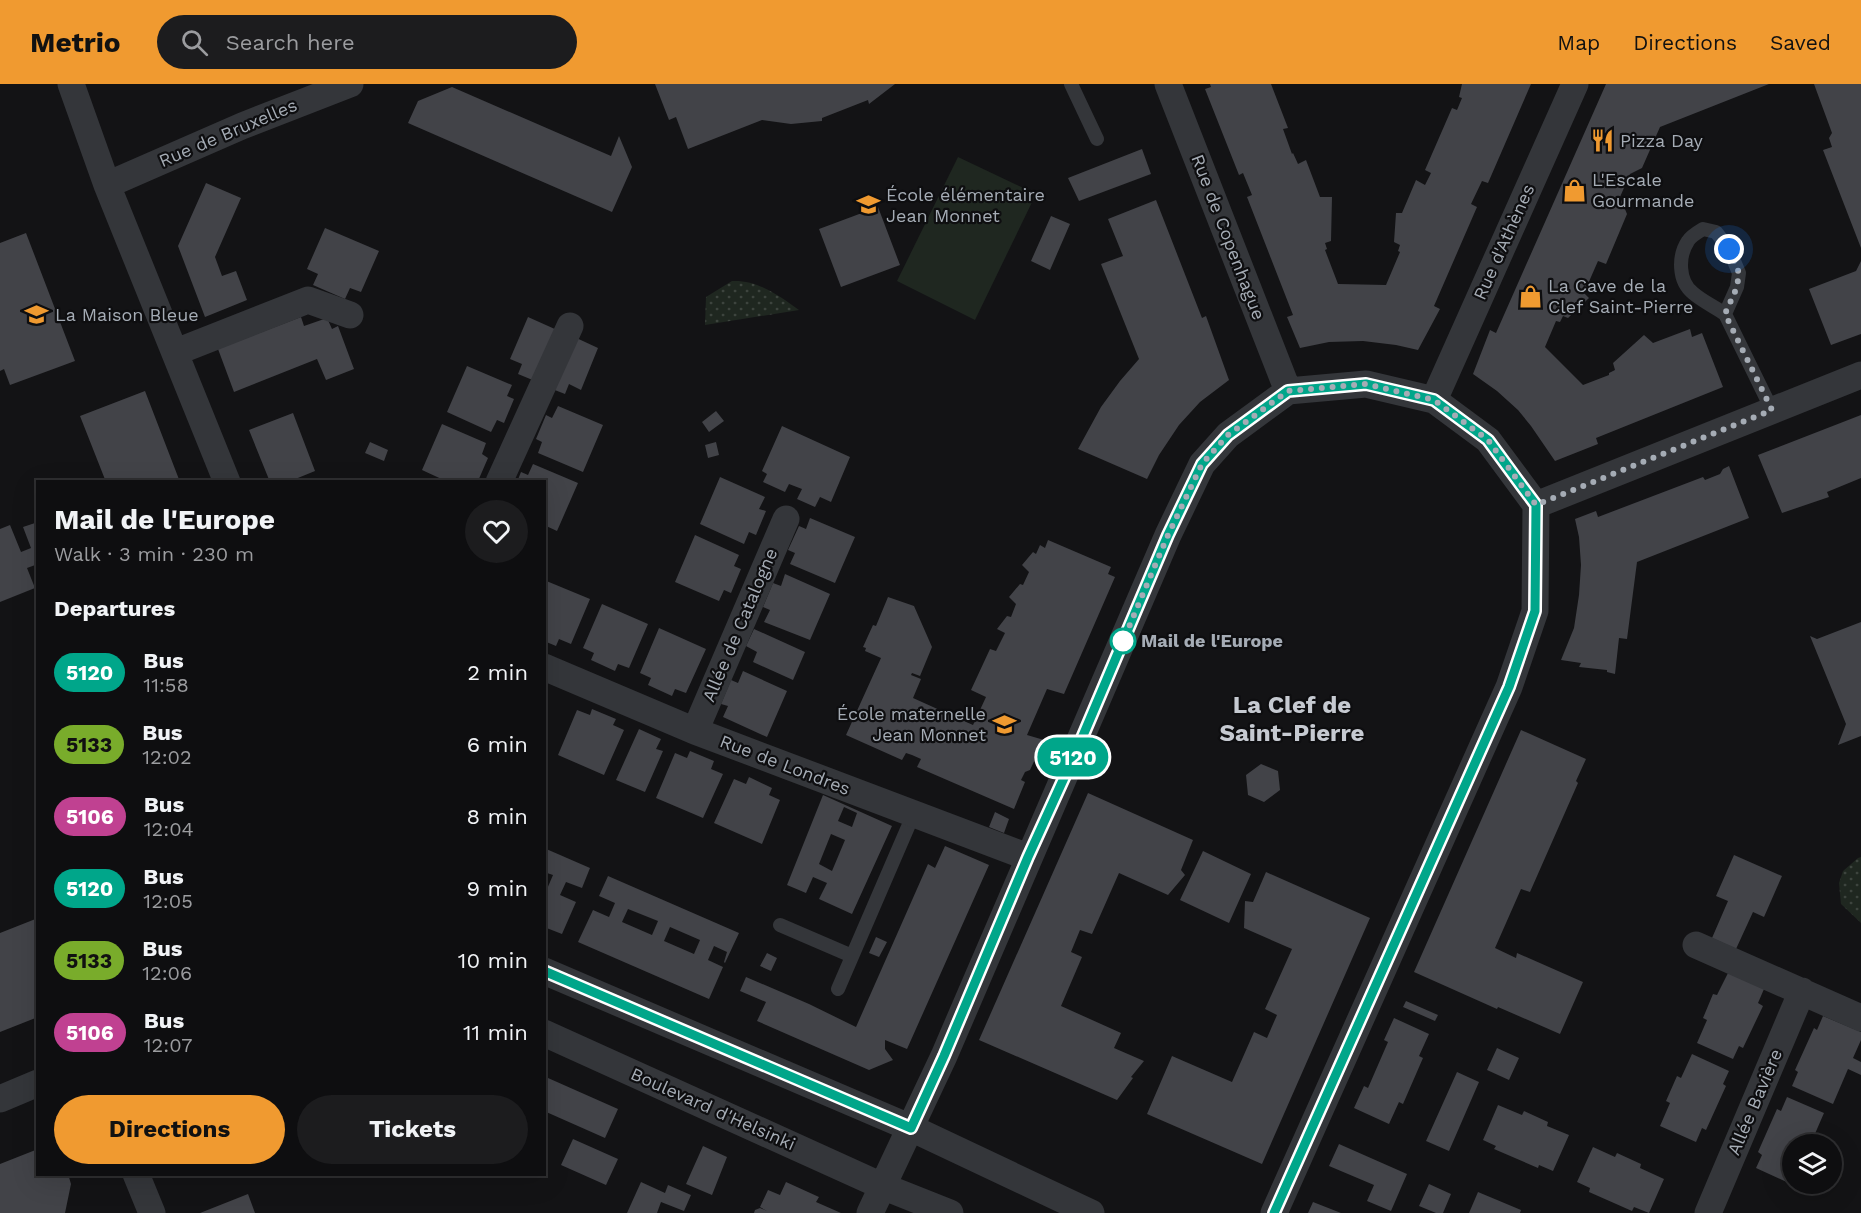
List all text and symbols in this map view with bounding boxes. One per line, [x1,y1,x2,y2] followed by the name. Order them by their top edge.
[157,15,577,69] search box
[30,26,121,59] text: Metrio
[178,26,211,59] icon: search
[226,30,355,55] text: Search here
[1557,30,1600,55] text: Map
[1633,30,1737,55] text: Directions
[1770,30,1831,55] text: Saved
[156,94,300,171] street label: Rue de Bruxelles
[1589,128,1615,154] restaurant icon: Pizza Day
[1620,130,1704,151] place label: Pizza Day
[1187,151,1270,323] street label: Rue de Copenhague
[1592,169,1694,211] place label: L'Escale Gourmande
[1561,177,1587,203] shop icon: L'Escale Gourmande
[1469,181,1538,303] street label: Rue d'Athènes
[886,184,1045,226] place label: École élémentaire Jean Monnet
[855,192,881,218] school or university icon: École élémentaire Jean Monnet
[1714,234,1744,264] your location
[1548,275,1693,317] place label: La Cave de la Clef Saint-Pierre
[1517,283,1543,309] shop icon: La Cave de la Clef Saint-Pierre
[24,302,50,328] school or university icon: La Maison Bleue
[55,304,199,325] place label: La Maison Bleue
[465,500,528,563] button: heart
[54,503,275,536] text: Mail de l'Europe
[54,542,254,566] text: Walk · 3 min · 230 m
[698,545,781,705] street label: Allée de Catalogne
[54,596,175,621] text: Departures
[1110,628,1136,654] marker: Mail de l'Europe
[1141,630,1283,651] place label: Mail de l'Europe
[143,648,184,673] text: Bus
[66,660,113,685] text: 5120
[467,660,528,685] text: 2 min
[143,673,189,697] text: 11:58
[1220,691,1365,747] district label: La Clef de Saint-Pierre
[837,703,986,745] place label: École maternelle Jean Monnet
[991,711,1017,737] school or university icon: École maternelle Jean Monnet
[142,720,183,745] text: Bus
[717,730,853,799] street label: Rue de Londres
[66,732,112,757] text: 5133
[467,732,528,757] text: 6 min
[1031,738,1115,776] line badge: 5120
[142,745,192,769] text: 12:02
[1049,745,1097,770] text: 5120
[144,792,184,817] text: Bus
[66,804,114,829] text: 5106
[467,804,528,829] text: 8 min
[144,817,194,841] text: 12:04
[143,864,184,889] text: Bus
[66,876,113,901] text: 5120
[466,876,528,901] text: 9 min
[143,889,193,913] text: 12:05
[142,936,183,961] text: Bus
[66,948,112,973] text: 5133
[458,948,528,973] text: 10 min
[142,961,192,985] text: 12:06
[144,1008,184,1033] text: Bus
[66,1020,114,1045] text: 5106
[463,1020,528,1045] text: 11 min
[144,1033,192,1057] text: 12:07
[1723,1045,1786,1158] street label: Allée Bavière
[628,1063,799,1154] street label: Boulevard d'Helsinki
[54,1095,285,1164] button: Directions
[297,1095,528,1164] button: Tickets
[1782,1134,1842,1194] map controls
[1782,1134,1842,1194] button: layers

